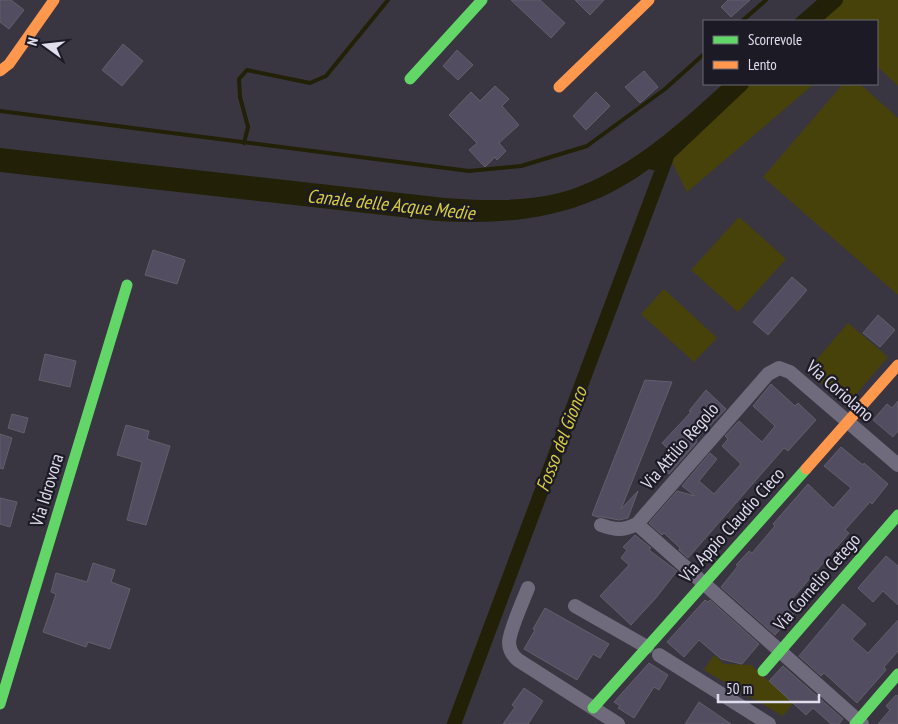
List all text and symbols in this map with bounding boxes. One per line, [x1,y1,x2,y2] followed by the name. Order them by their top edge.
[20,20,70,70] north arrow
[703,20,878,85] legend
[748,30,802,49] text: Scorrevole
[23,36,42,48] text: N
[748,55,777,74] text: Lento
[306,183,477,225] water label: Canale delle Acque Medie
[801,354,879,426] street label: Via Coriolano
[530,382,593,495] water label: Fosso del Gionco
[635,397,724,494] street label: Via Attilio Regolo
[24,451,68,530] street label: Via Idrovora
[673,462,789,588] street label: Via Appio Claudio Cieco
[767,528,865,636] street label: Via Cornelio Cetego
[718,672,819,704] scale bar
[726,679,752,698] text: 50 m

